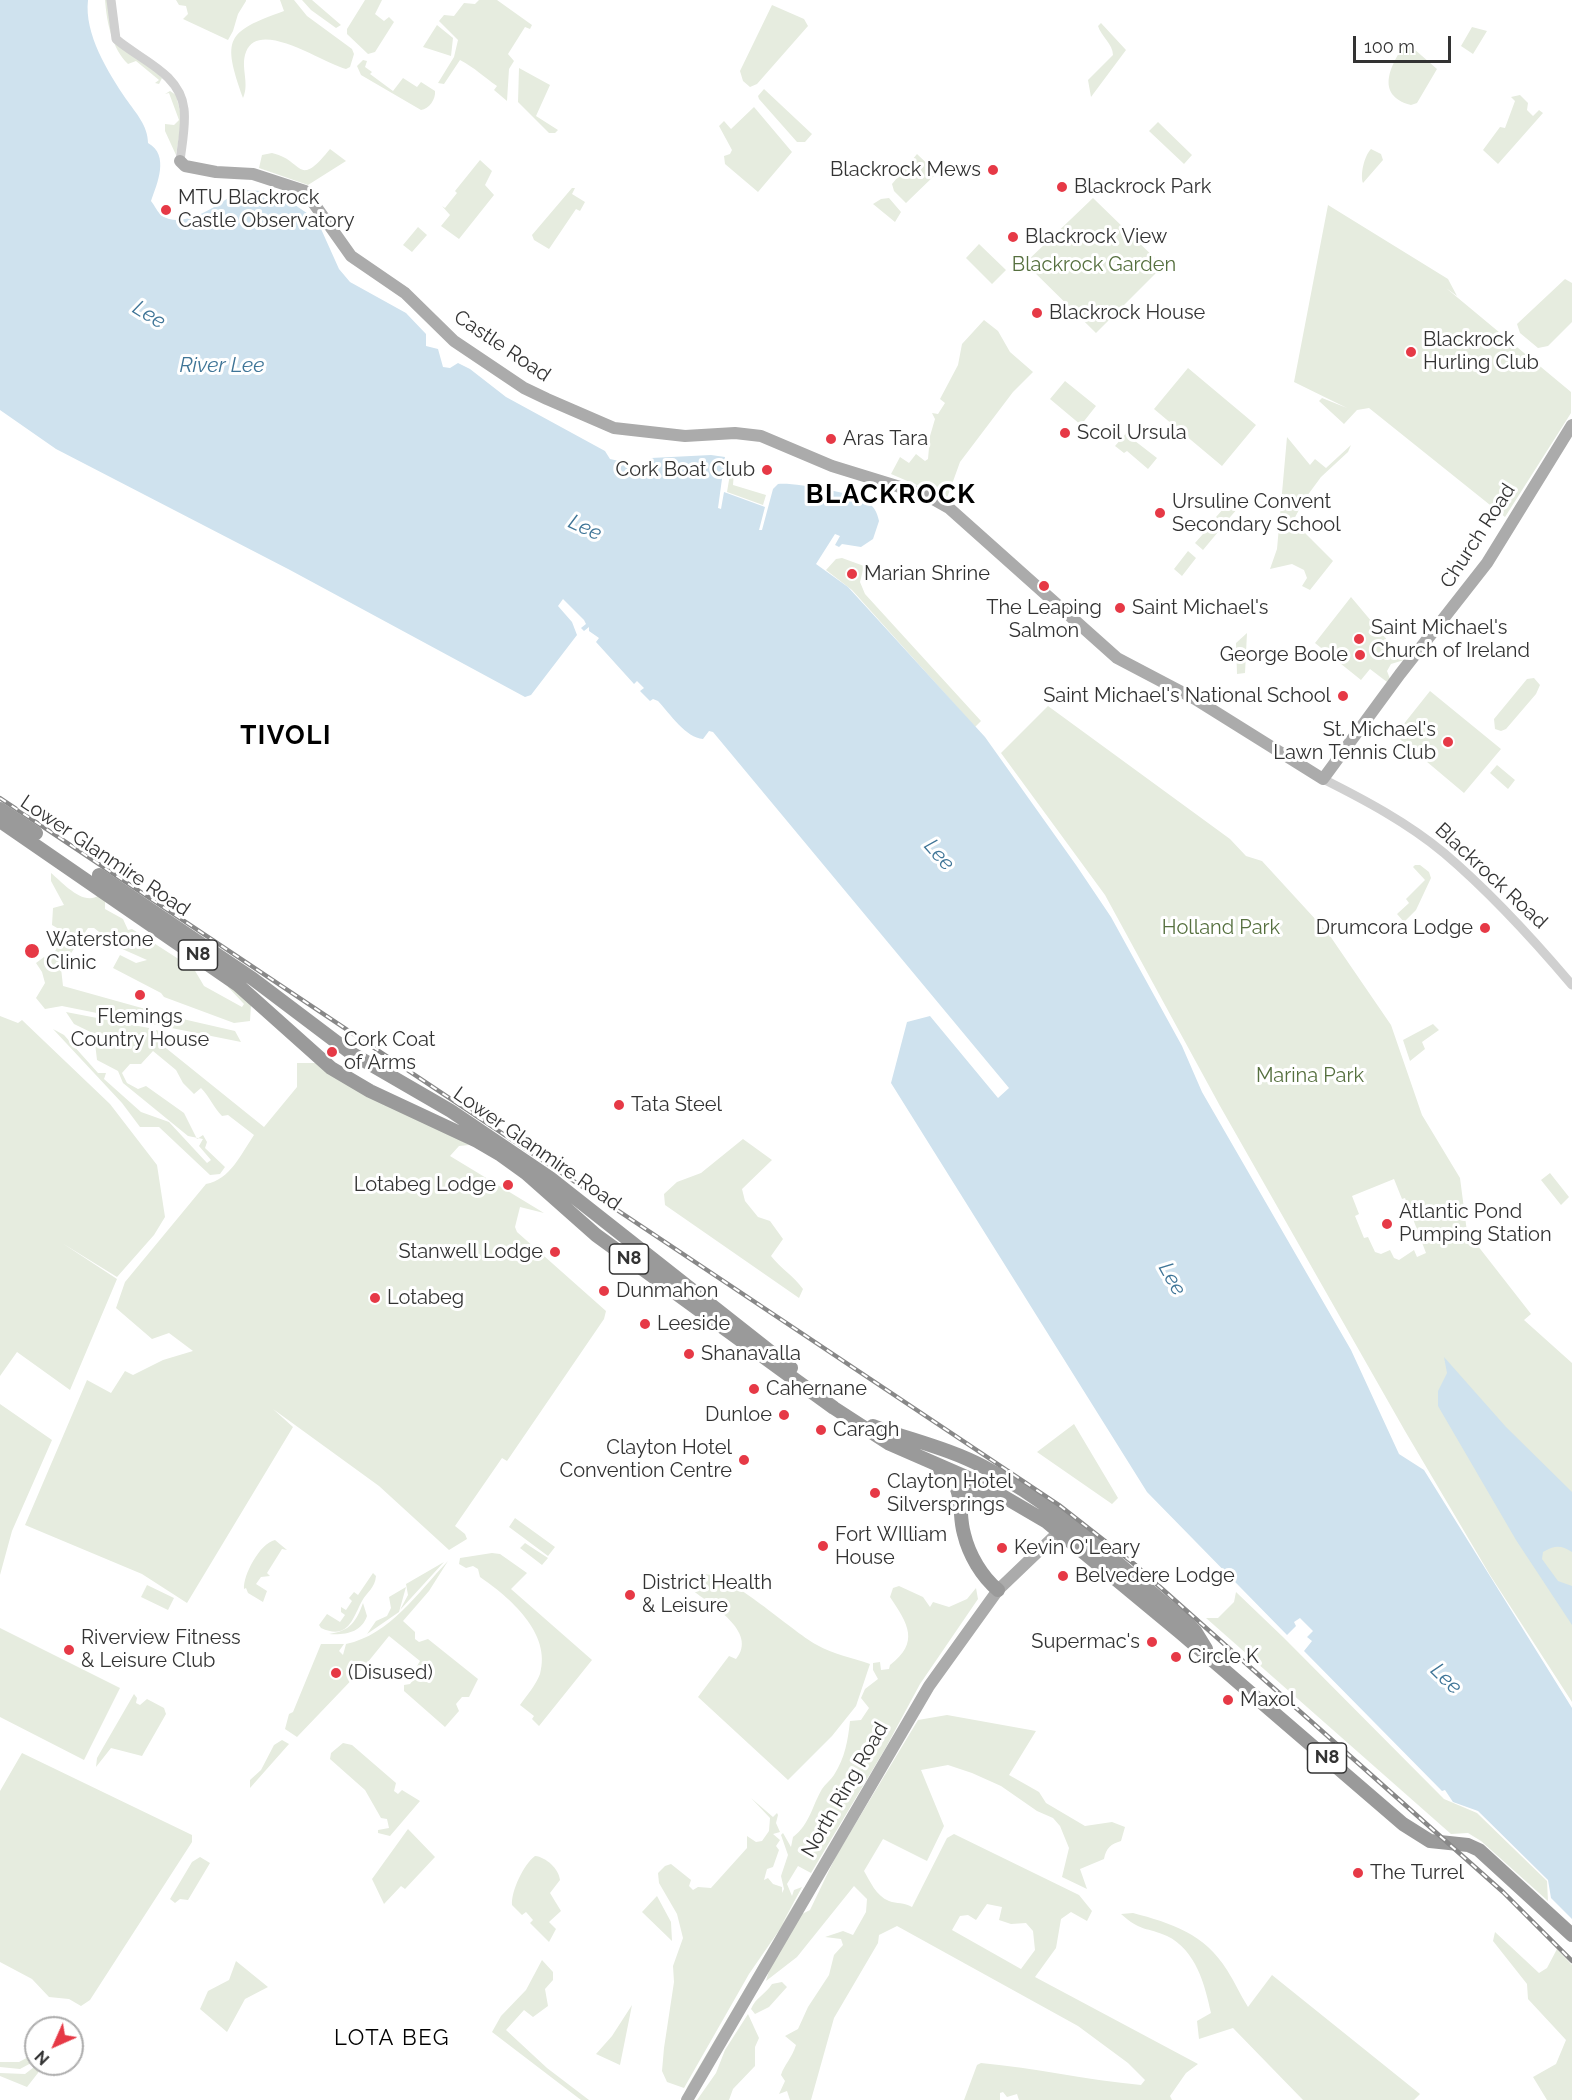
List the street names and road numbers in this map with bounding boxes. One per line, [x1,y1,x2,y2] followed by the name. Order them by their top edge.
[449,305,555,387] street label: Castle Road
[1435,479,1521,593] street label: Church Road
[16,790,194,922] street label: Lower Glanmire Road
[1430,818,1552,934] street label: Blackrock Road
[178,940,218,970] road number: N8
[448,1082,626,1216] street label: Lower Glanmire Road
[610,1244,648,1274] road number: N8
[797,1718,893,1862] street label: North Ring Road
[1308,1743,1346,1773] road number: N8

